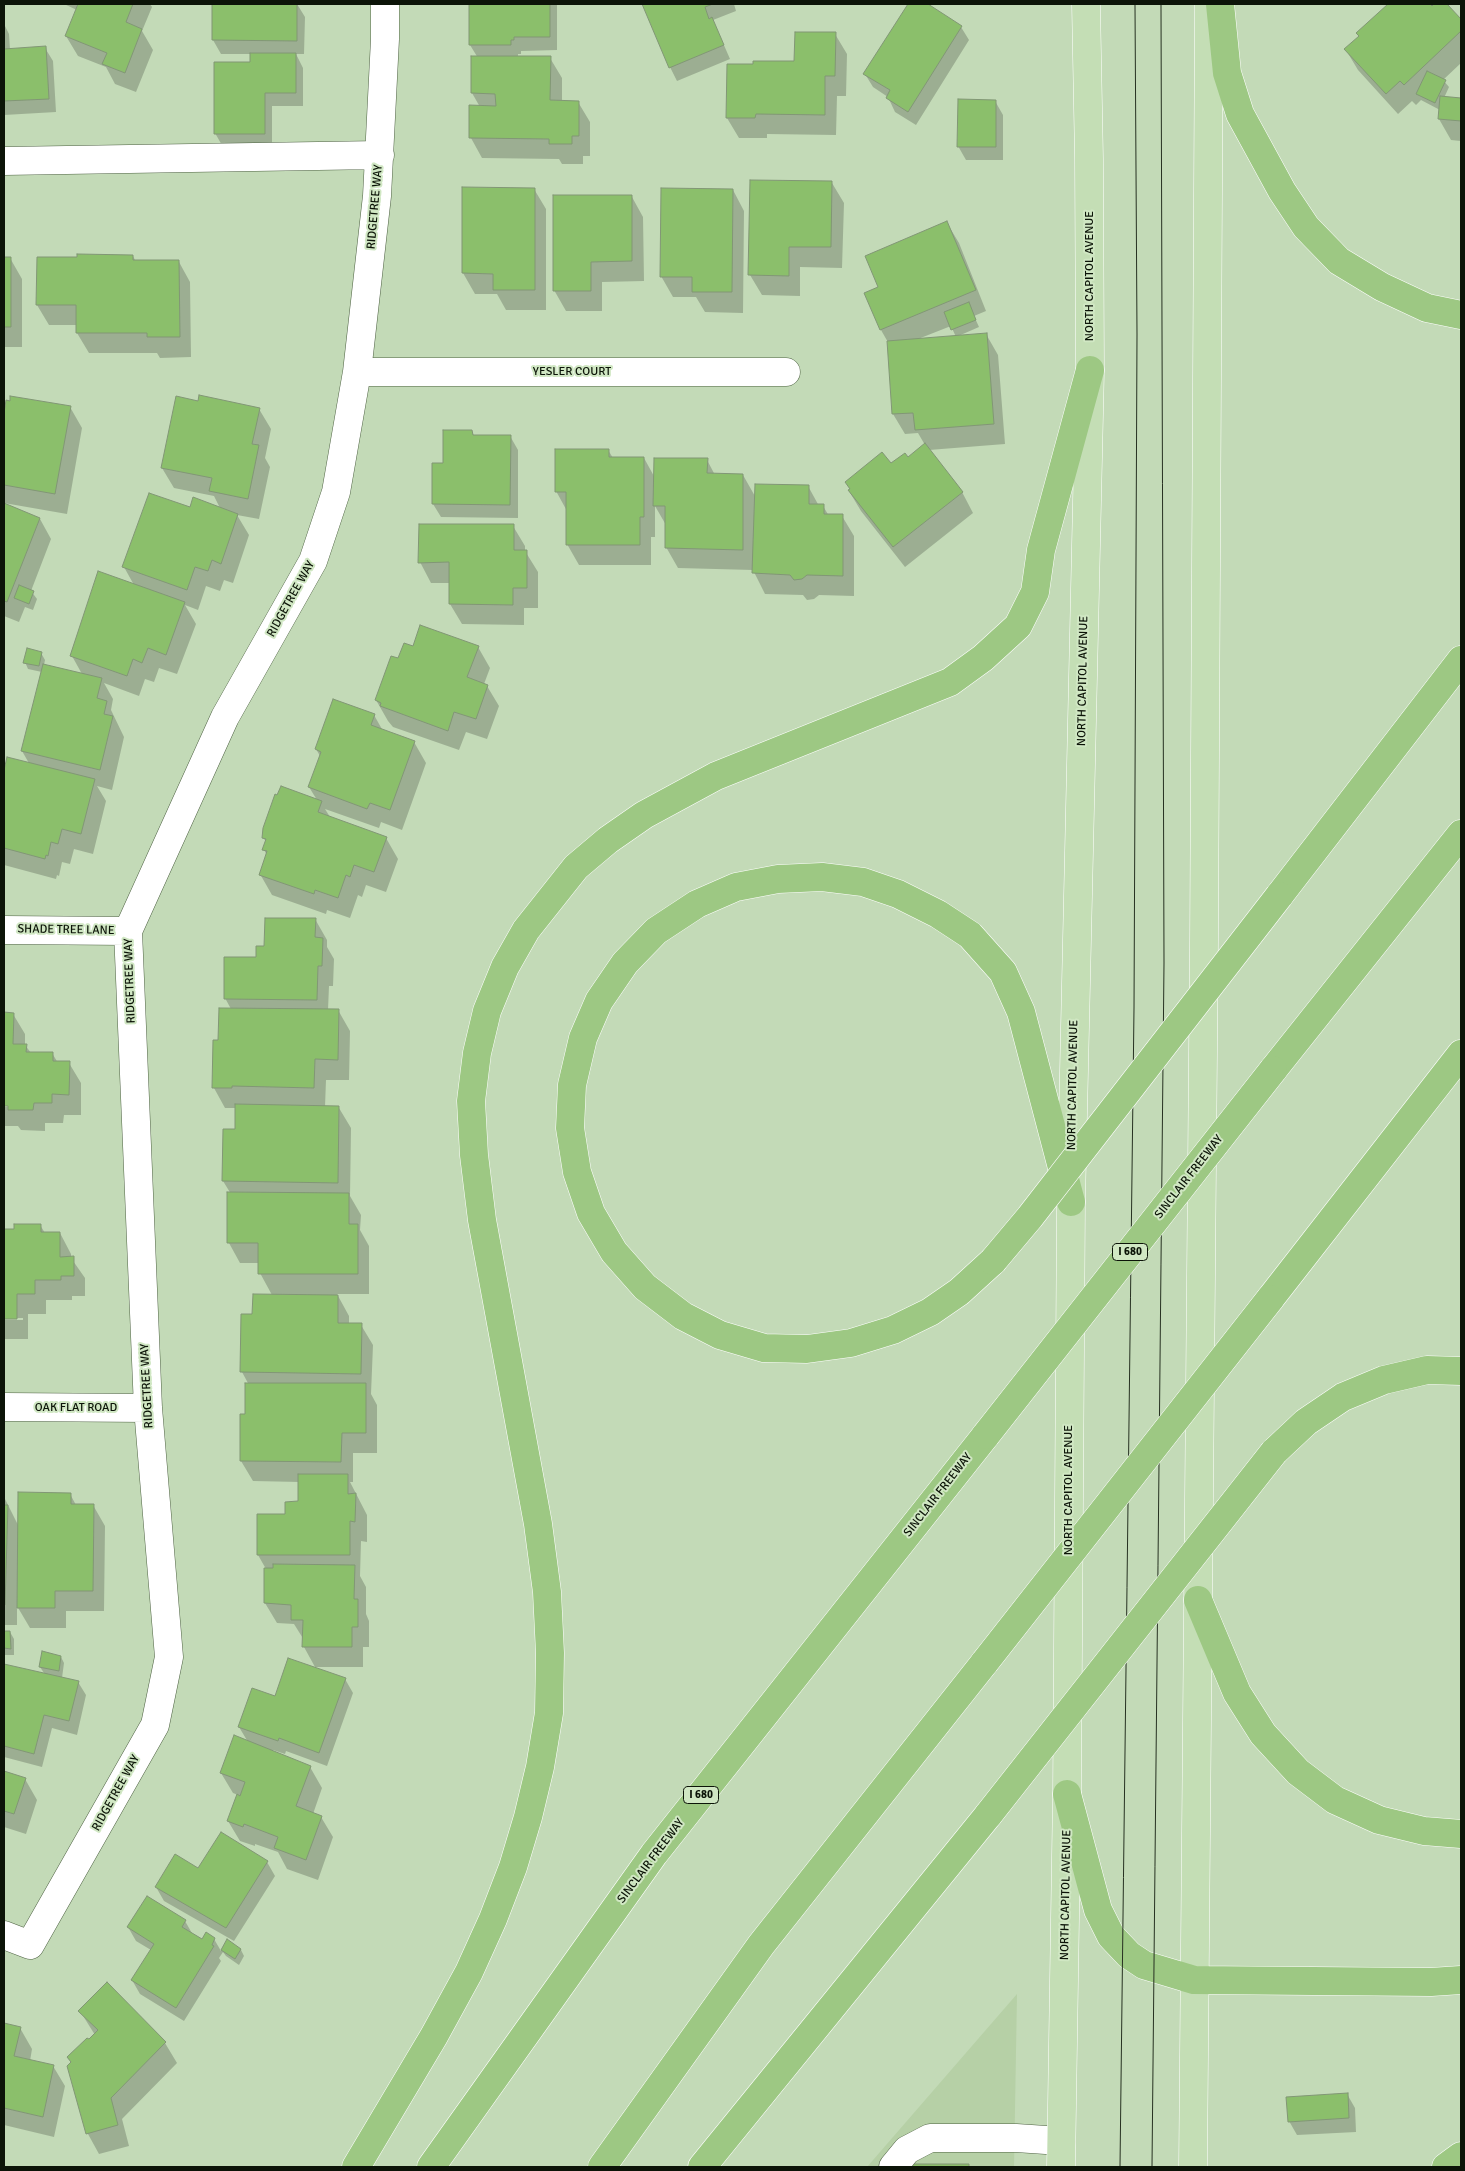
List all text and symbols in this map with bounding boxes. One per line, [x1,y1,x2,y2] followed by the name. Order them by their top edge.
[364,164,386,250] street label: RIDGETREE WAY
[1083,211,1097,341] street label: NORTH CAPITOL AVENUE
[533,365,611,379] street label: YESLER COURT
[264,558,318,640] street label: RIDGETREE WAY
[1075,616,1091,746] street label: NORTH CAPITOL AVENUE
[17,922,115,938] street label: SHADE TREE LANE
[121,938,139,1024] street label: RIDGETREE WAY
[1065,1020,1081,1150] street label: NORTH CAPITOL AVENUE
[1152,1132,1226,1222] street label: SINCLAIR FREEWAY
[1112,1244,1148,1260] road number: I 680
[138,1343,156,1429] street label: RIDGETREE WAY
[35,1401,117,1415] street label: OAK FLAT ROAD
[1062,1425,1076,1555] street label: NORTH CAPITOL AVENUE
[901,1450,975,1540] street label: SINCLAIR FREEWAY
[89,1752,143,1834] street label: RIDGETREE WAY
[684,1786,718,1804] road number: I 680
[615,1816,687,1906] street label: SINCLAIR FREEWAY
[1058,1830,1074,1960] street label: NORTH CAPITOL AVENUE

